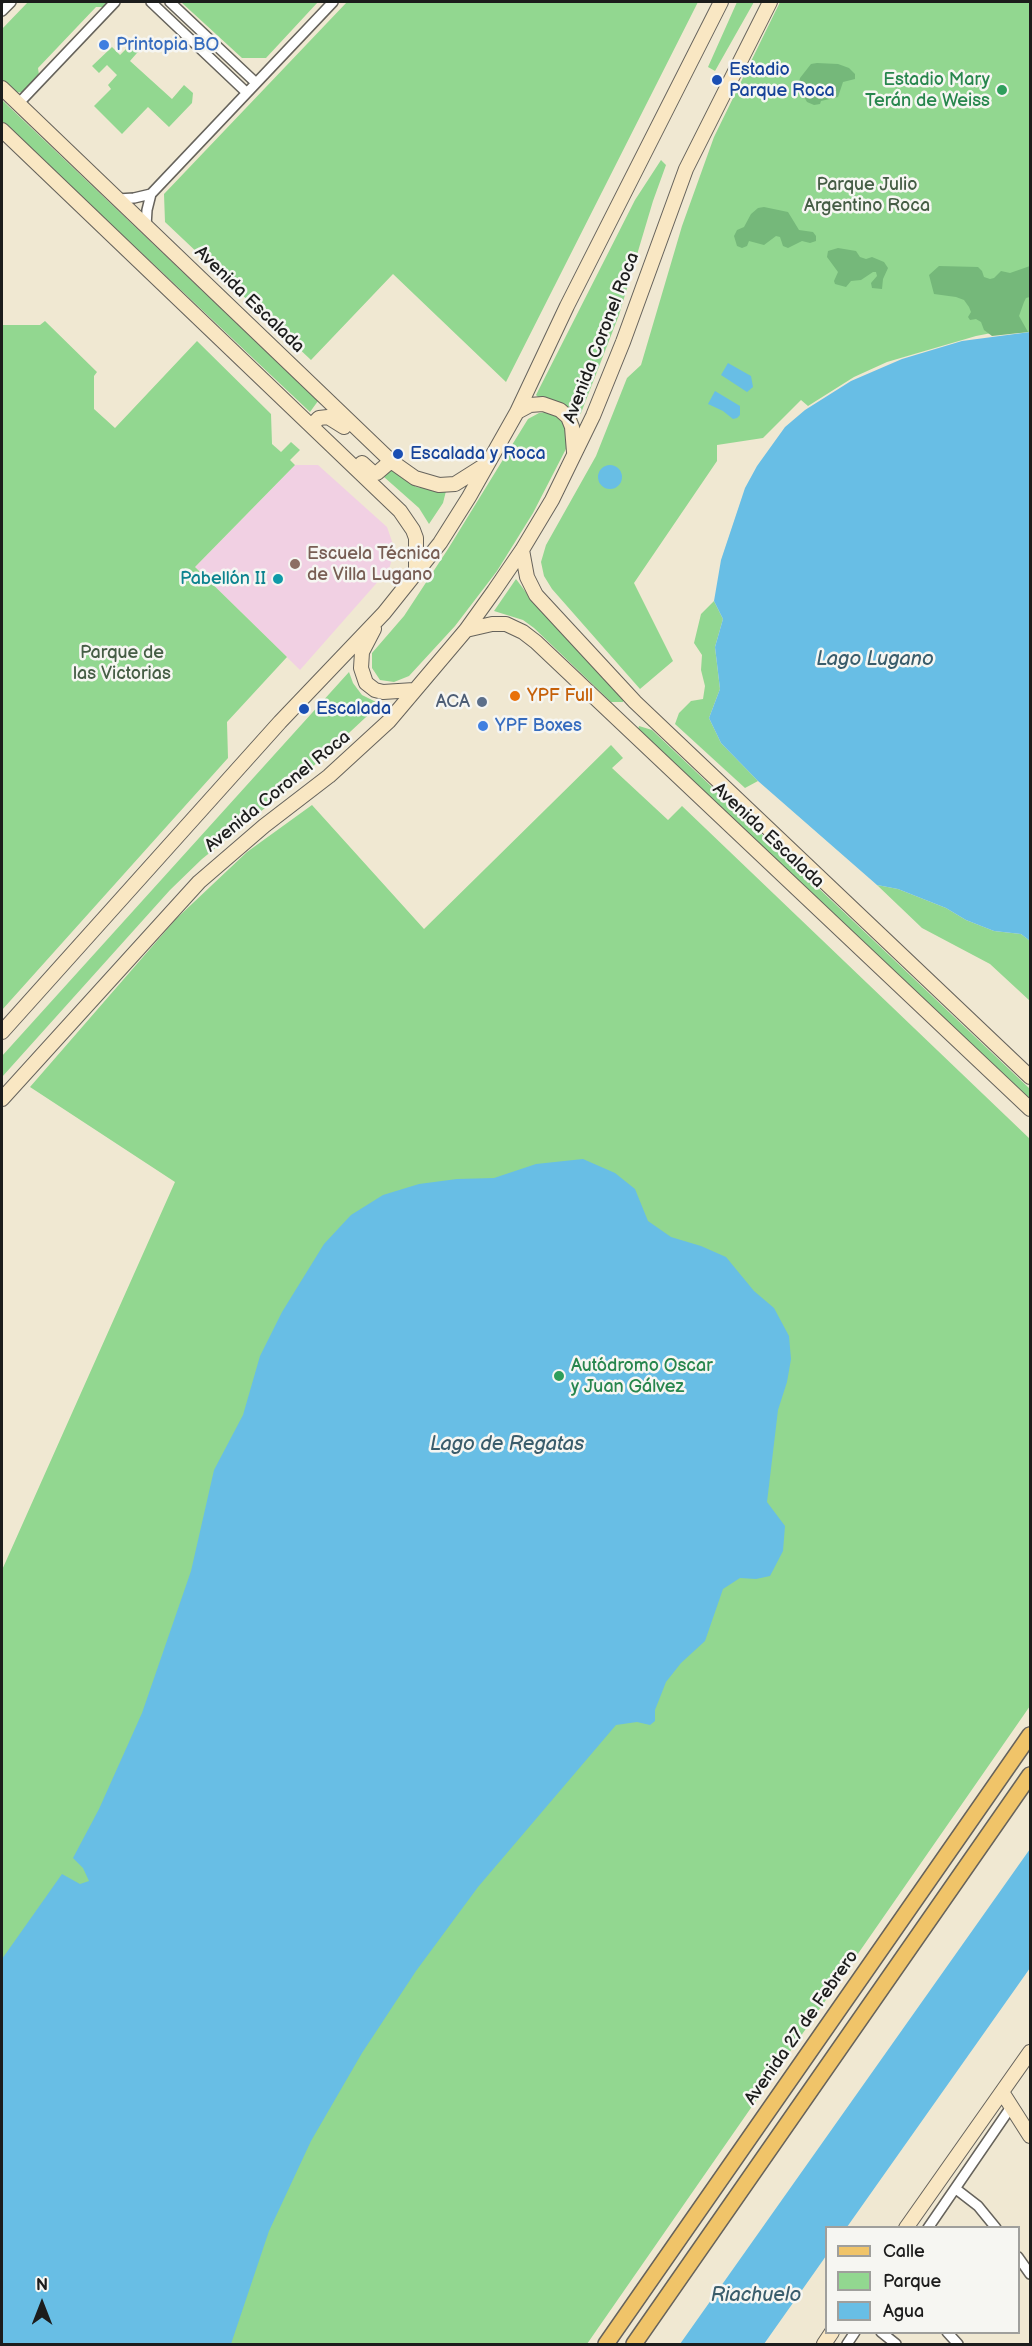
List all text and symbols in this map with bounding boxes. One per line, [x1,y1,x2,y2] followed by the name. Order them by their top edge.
[116,34,219,56] place label: Printopia BO
[97,38,111,52] marker: Printopia BO
[729,59,835,101] place label: Estadio Parque Roca
[865,69,990,112] place label: Estadio Mary Terán de Weiss
[710,73,724,87] marker: Estadio Parque Roca
[995,83,1009,97] marker: Estadio Mary Terán de Weiss
[804,174,930,216] park label: Parque Julio Argentino Roca
[190,242,308,358] street label: Avenida Escalada
[559,250,645,426] street label: Avenida Coronel Roca
[410,443,546,465] place label: Escalada y Roca
[391,447,405,461] marker: Escalada y Roca
[307,543,440,586] place label: Escuela Técnica de Villa Lugano
[288,557,302,571] marker: Escuela Técnica de Villa Lugano
[180,568,266,590] place label: Pabellón II
[271,572,285,586] marker: Pabellón II
[73,642,171,684] park label: Parque de las Victorias
[816,648,934,672] water label: Lago Lugano
[527,685,593,707] place label: YPF Full
[508,689,522,703] marker: YPF Full
[436,691,470,713] place label: ACA
[475,695,489,709] marker: ACA
[316,698,391,720] place label: Escalada
[297,702,311,716] marker: Escalada
[495,715,582,737] place label: YPF Boxes
[476,719,490,733] marker: YPF Boxes
[201,727,355,857] street label: Avenida Coronel Roca
[708,779,828,893] street label: Avenida Escalada
[571,1355,713,1398] place label: Autódromo Oscar y Juan Gálvez
[552,1369,566,1383] marker: Autódromo Oscar y Juan Gálvez
[430,1433,584,1457] water label: Lago de Regatas
[740,1947,864,2109] street label: Avenida 27 de Febrero
[825,2226,1020,2334] legend
[883,2241,925,2262] text: Calle
[883,2271,941,2292] text: Parque
[12,2274,72,2334] north arrow
[36,2276,48,2295] text: N
[711,2284,801,2308] water label: Riachuelo
[883,2301,924,2322] text: Agua

